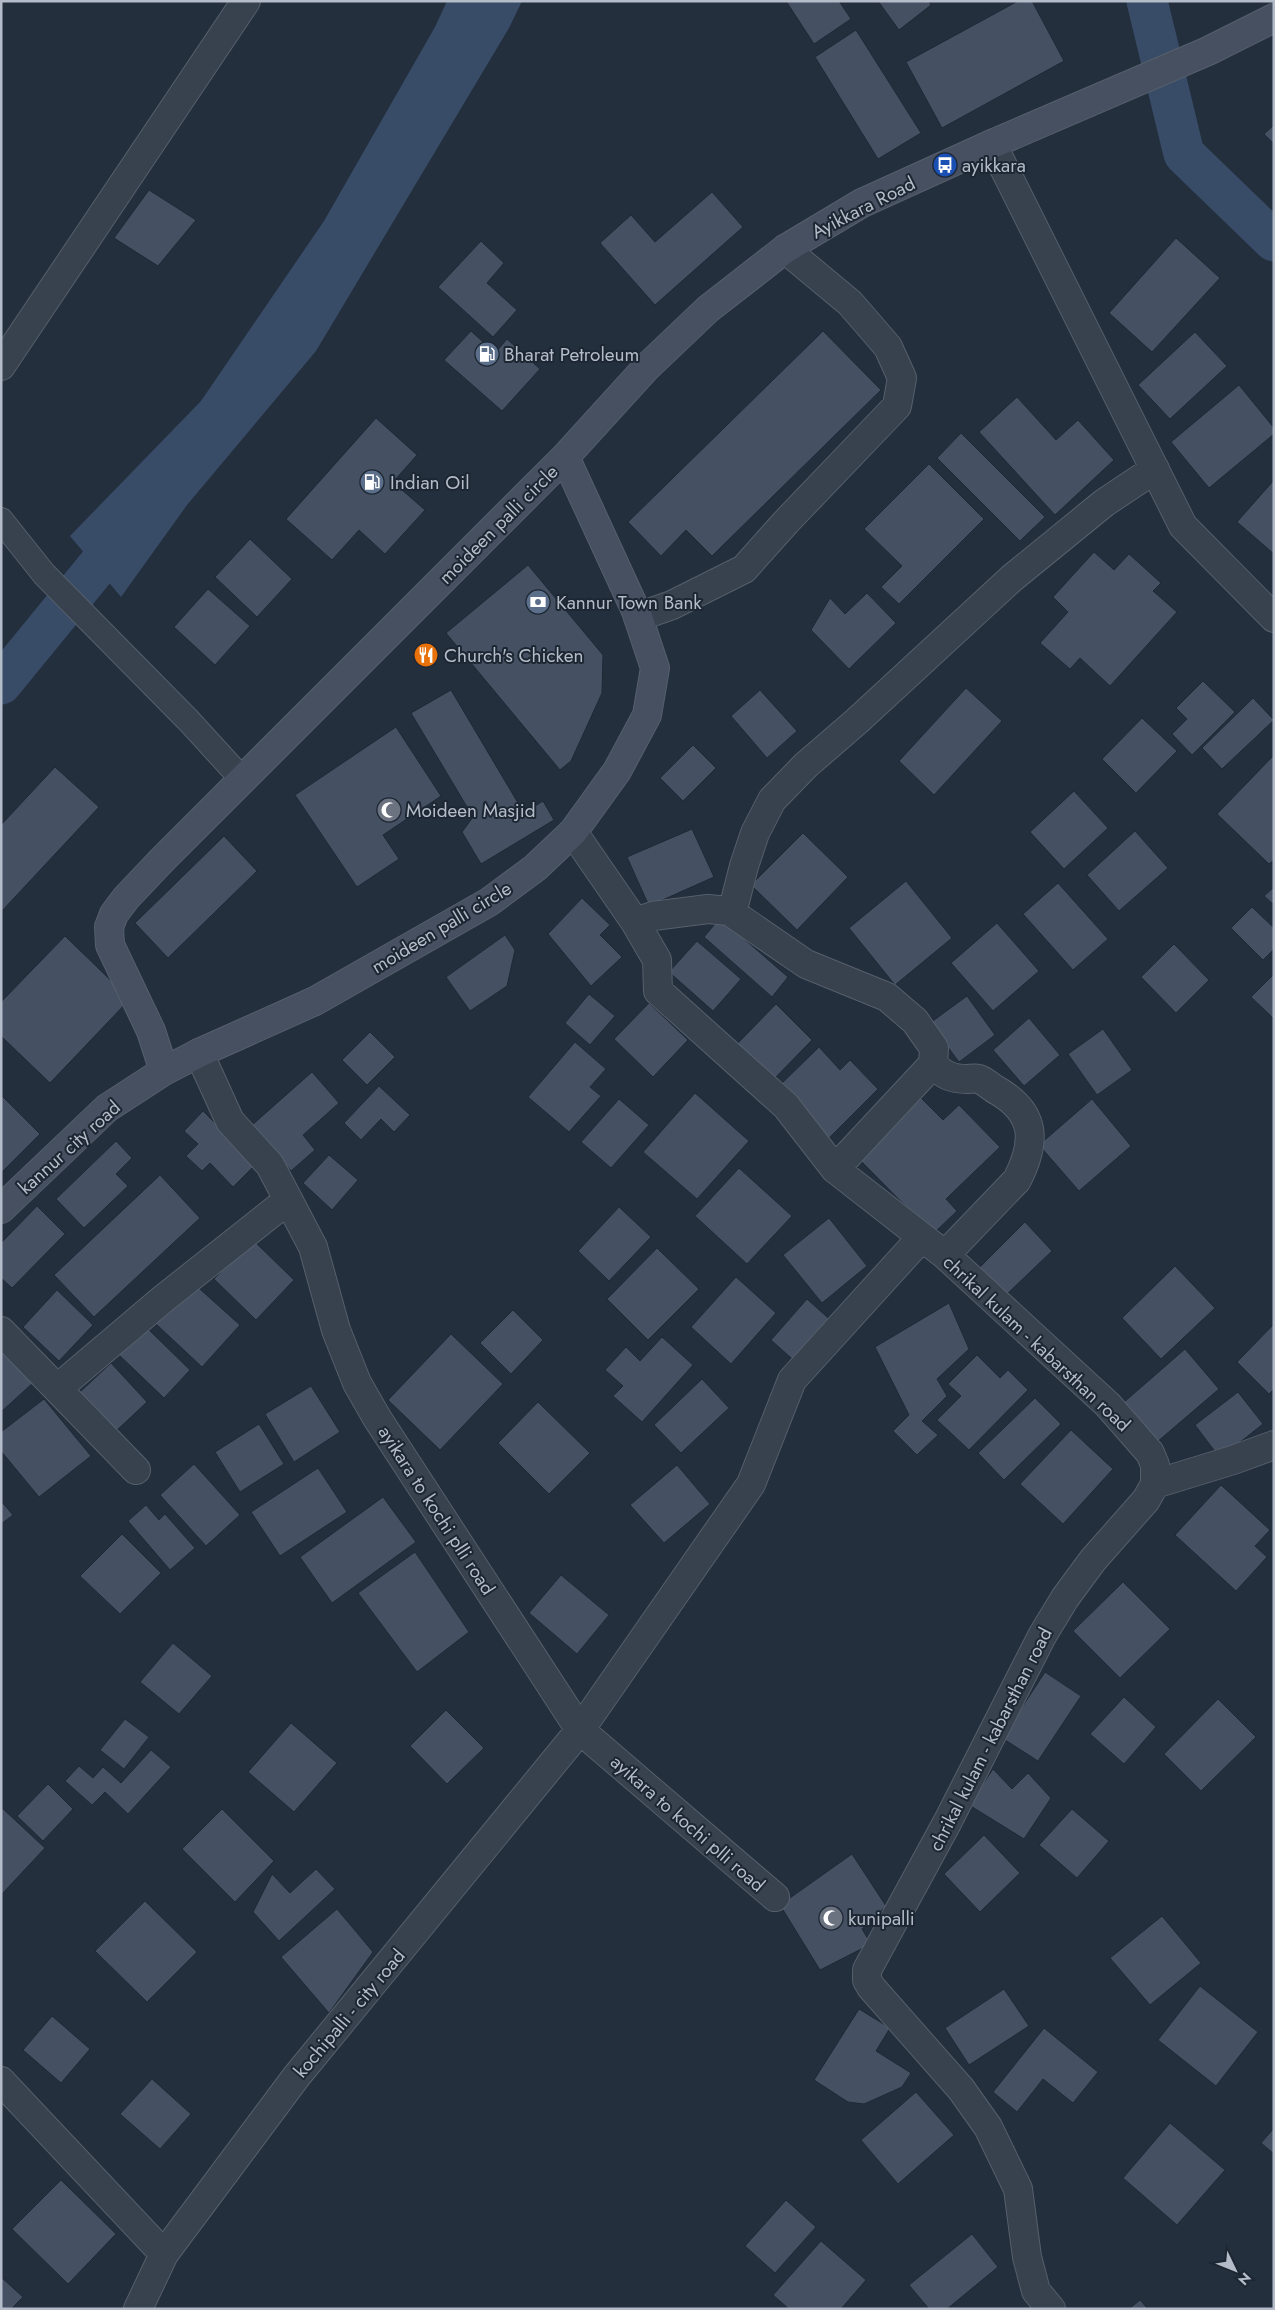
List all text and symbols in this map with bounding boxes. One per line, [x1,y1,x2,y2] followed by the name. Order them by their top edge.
[932,152,958,178] bus stop icon: ayikkara
[962,152,1026,179] place label: ayikkara
[807,170,920,245] street label: Ayikkara Road
[474,341,500,367] fuel station icon: Bharat Petroleum
[504,341,639,368] place label: Bharat Petroleum
[433,458,564,590] street label: moideen palli circle
[359,469,385,495] fuel station icon: Indian Oil
[390,469,470,496] place label: Indian Oil
[525,589,551,615] bank icon: Kannur Town Bank
[556,589,702,616] place label: Kannur Town Bank
[413,642,439,668] restaurant icon: Church's Chicken
[444,642,583,669] place label: Church's Chicken
[376,797,402,823] mosque icon: Moideen Masjid
[406,797,536,824] place label: Moideen Masjid
[366,875,517,980] street label: moideen palli circle
[12,1094,126,1201] street label: kannur city road
[937,1249,1136,1438] street label: chrikal kulam - kabarsthan road
[372,1420,501,1600] street label: ayikara to kochi plli road
[922,1623,1059,1856] street label: chrikal kulam - kabarsthan road
[605,1749,771,1898] street label: ayikara to kochi plli road
[818,1905,844,1931] mosque icon: kunipalli
[848,1905,915,1932] place label: kunipalli
[287,1943,411,2084] street label: kochipalli - city road
[1210,2245,1260,2295] north arrow
[1233,2268,1256,2290] text: N

